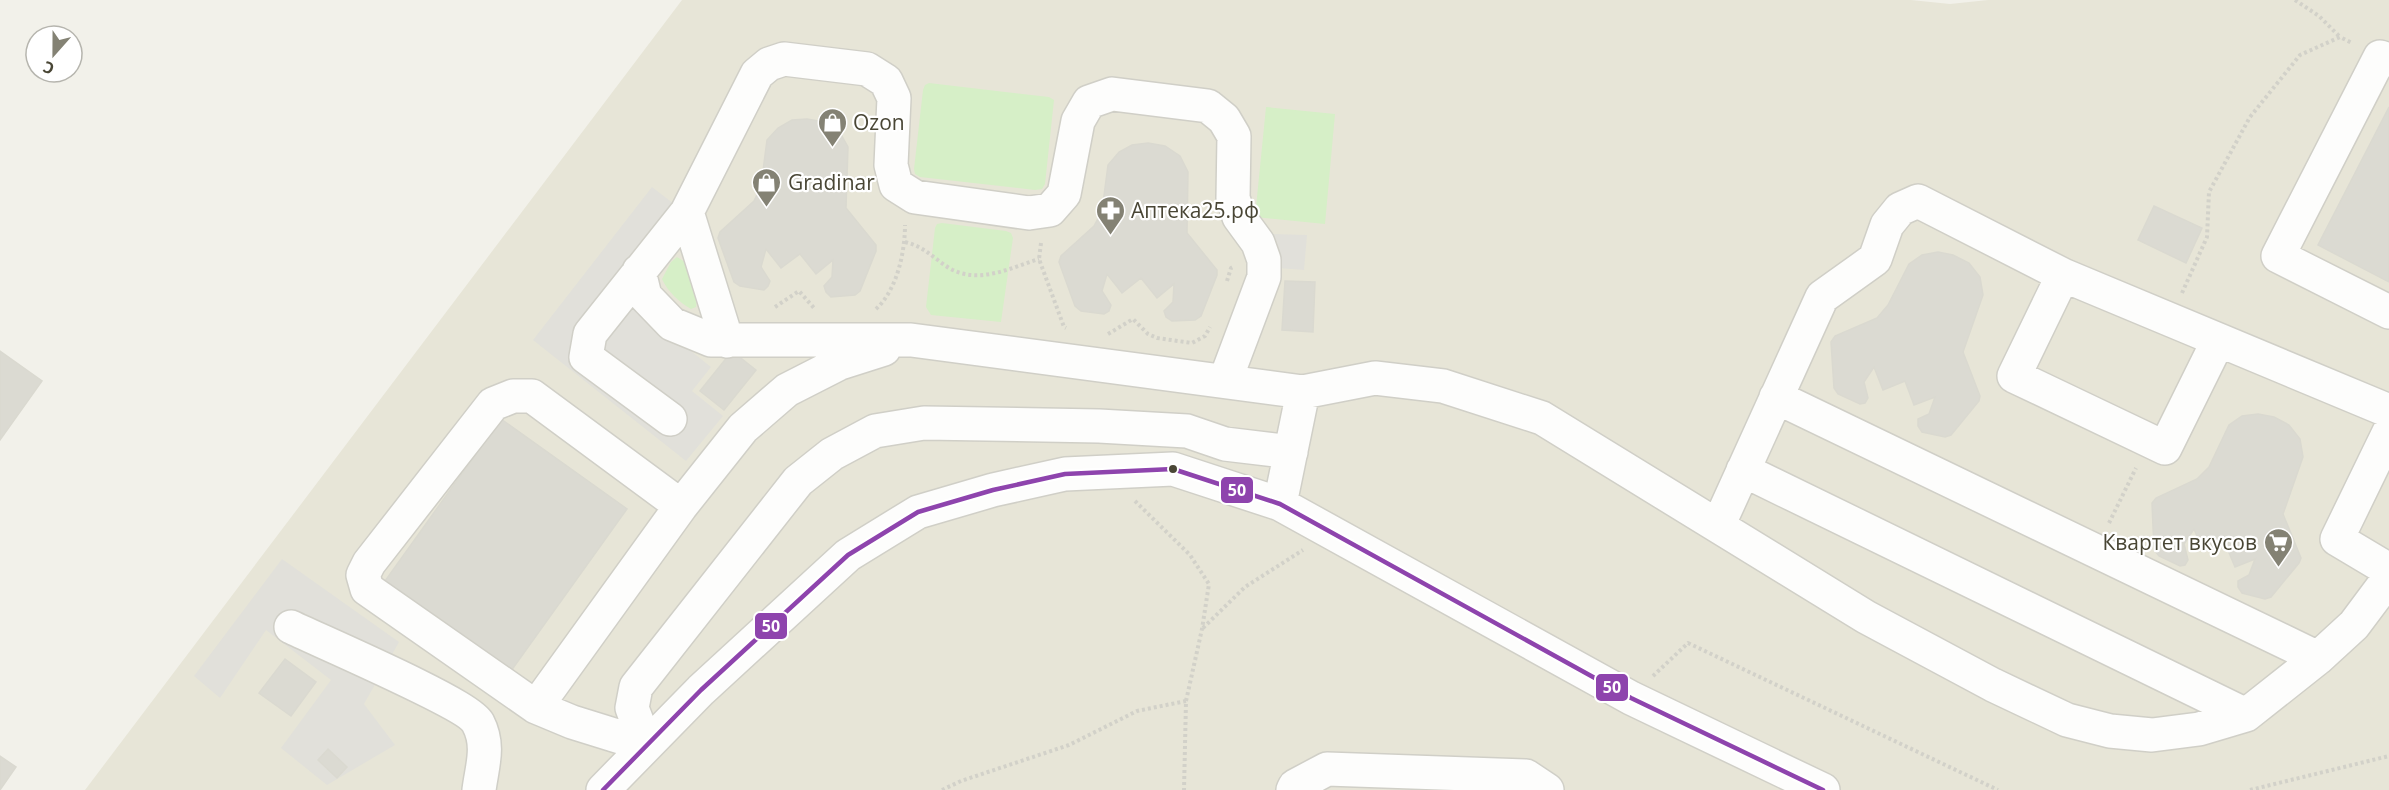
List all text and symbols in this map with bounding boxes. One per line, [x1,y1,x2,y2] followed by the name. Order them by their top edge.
[24,24,84,84] north arrow
[40,56,57,80] text: С
[816,106,848,148] shop icon: Ozon
[853,108,905,136] place label: Ozon
[751,166,783,208] shop icon: Gradinar
[788,168,875,196] place label: Gradinar
[1094,194,1126,236] pharmacy icon: Аптека25.рф
[1131,196,1259,224] place label: Аптека25.рф
[1167,463,1179,475] unlabelled marker
[1220,476,1254,504] line badge: 50
[1228,479,1246,501] text: 50
[2262,526,2294,568] supermarket icon: Квартет вкусов
[2102,528,2257,556] place label: Квартет вкусов
[754,612,788,640] line badge: 50
[762,615,780,637] text: 50
[1595,673,1629,702] line badge: 50
[1603,676,1621,698] text: 50

